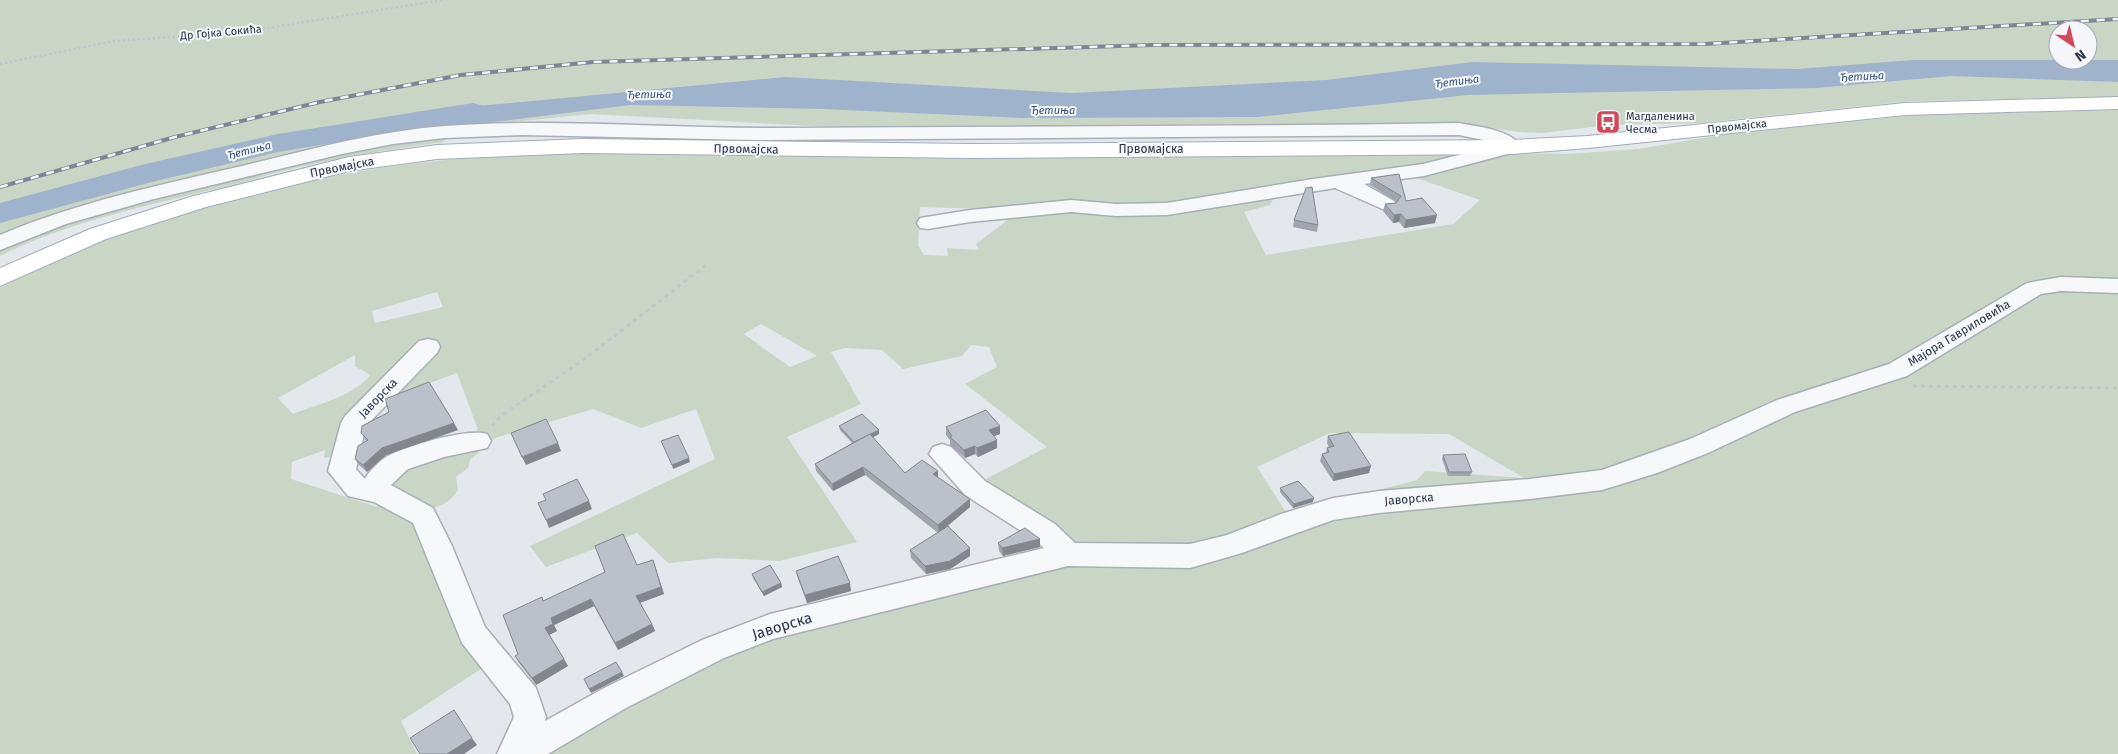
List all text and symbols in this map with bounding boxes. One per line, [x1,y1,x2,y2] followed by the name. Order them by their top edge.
[2048,20,2098,70] north arrow
[179,22,262,43] street label: Др Гојка Сокића
[2071,46,2089,65] text: N
[1840,69,1884,84] water label: Ђетиња
[1434,72,1480,91] water label: Ђетиња
[627,88,671,101] water label: Ђетиња
[1031,104,1075,117] water label: Ђетиња
[1595,109,1621,135] bus stop icon: Магдаленина Чесма
[1626,110,1695,136] place label: Магдаленина Чесма
[1707,117,1767,136] street label: Првомајска
[226,139,272,162] water label: Ђетиња
[713,141,779,157] street label: Првомајска
[1118,142,1184,156] street label: Првомајска
[309,154,375,180] street label: Првомајска
[1905,297,2013,369] street label: Мајора Гавриловића
[356,375,400,421] street label: Јаворска
[1384,490,1434,508] street label: Јаворска
[750,608,814,644] street label: Јаворска

